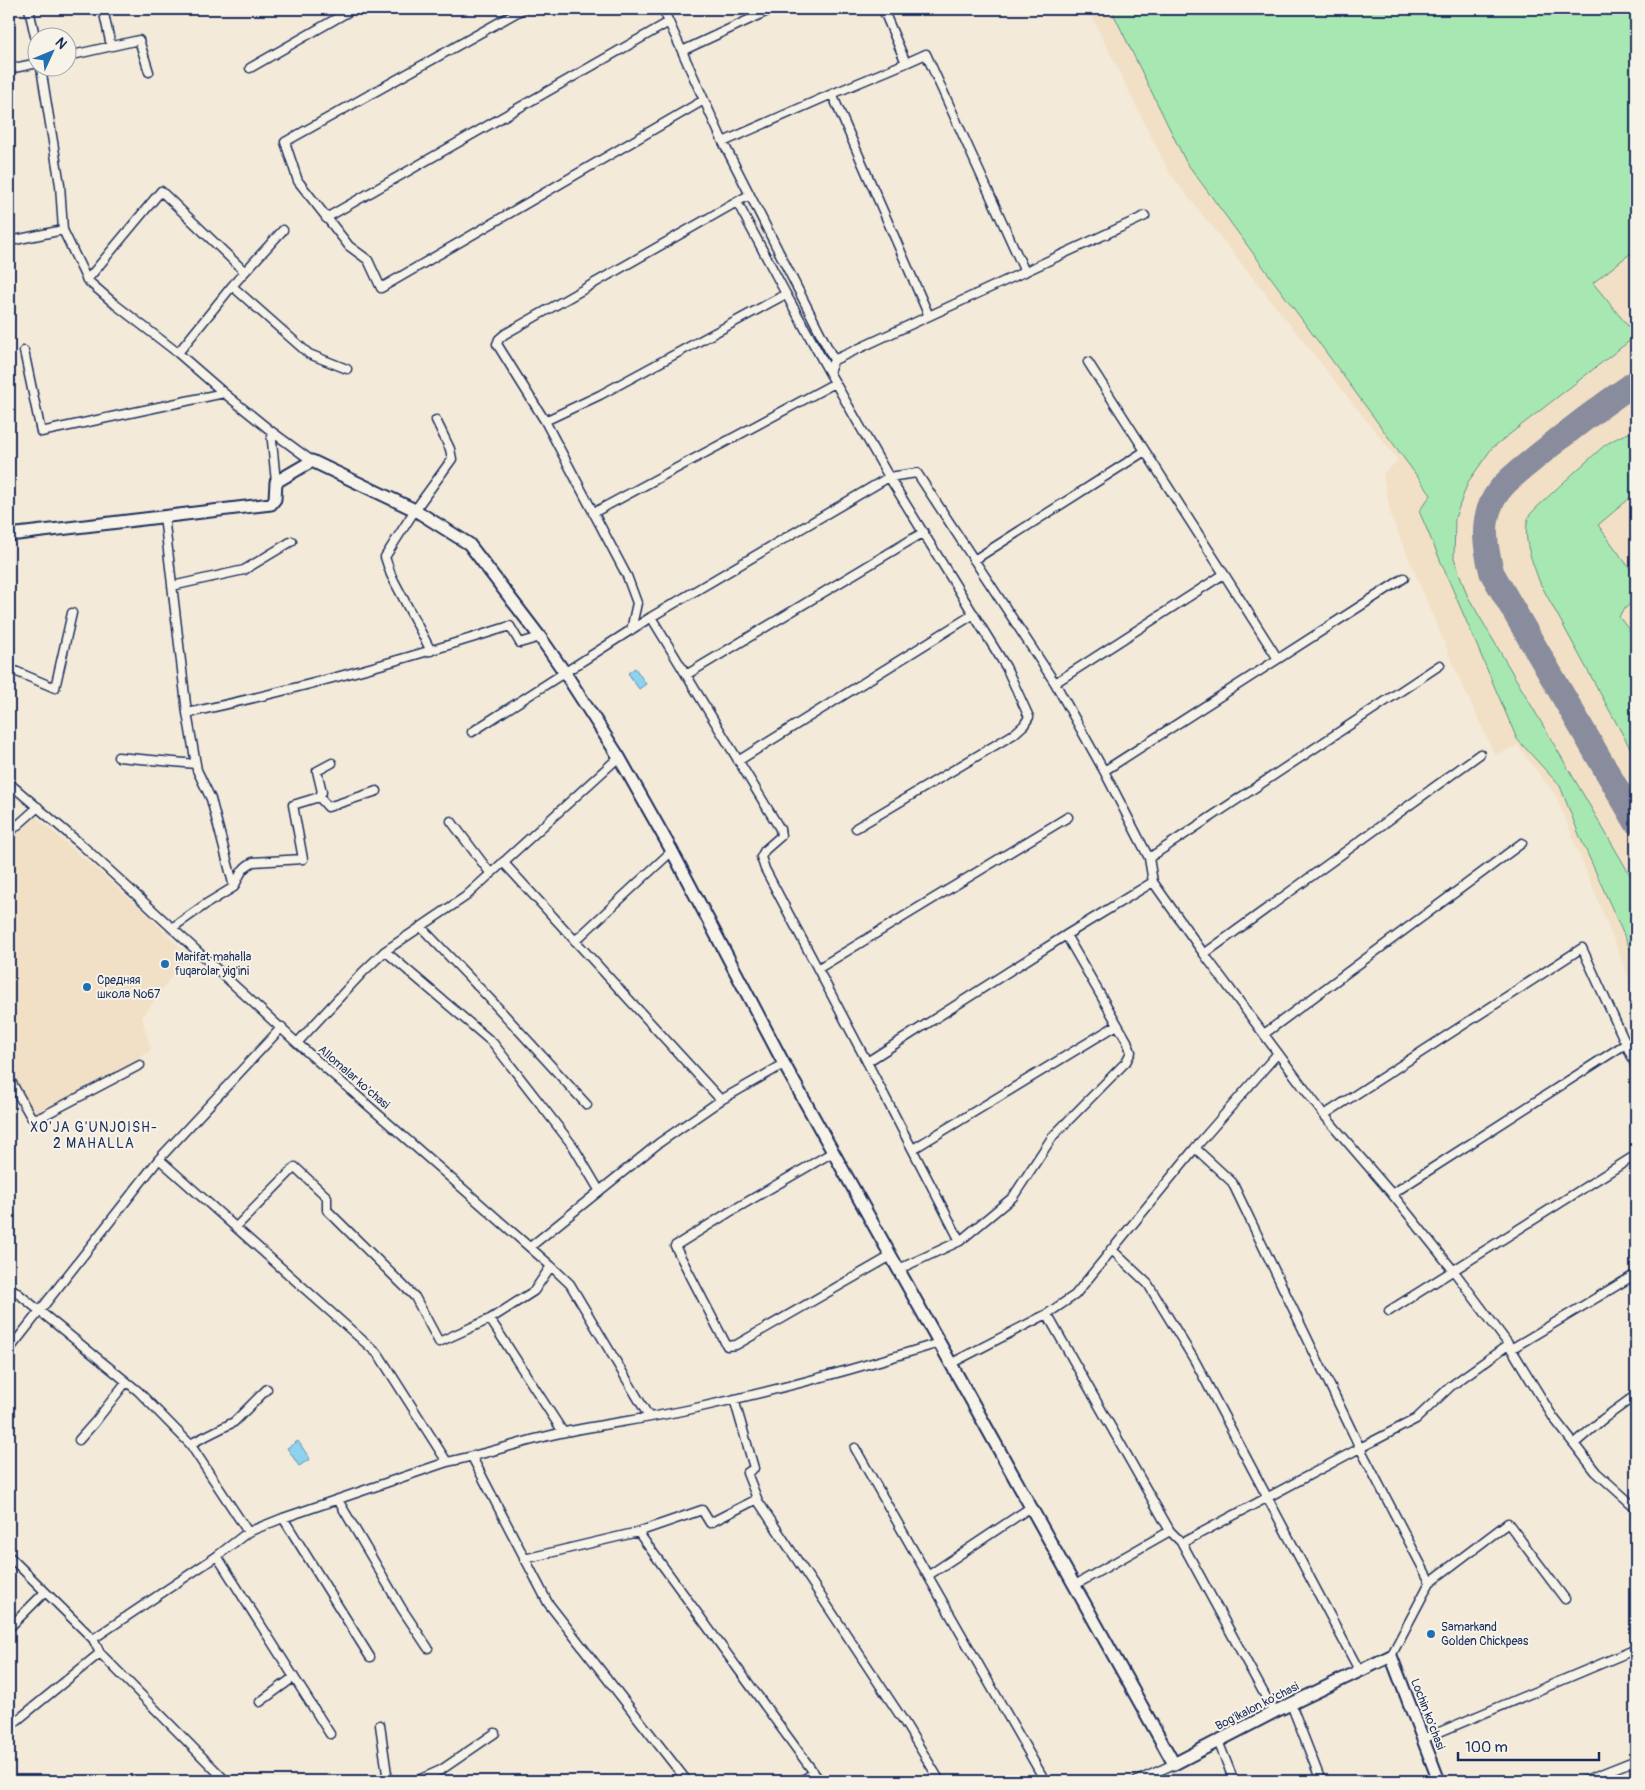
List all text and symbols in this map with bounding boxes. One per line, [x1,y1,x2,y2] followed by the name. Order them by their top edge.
[28,28,78,78] north arrow
[52,34,70,53] text: N
[175,950,252,979] place label: Marifat mahalla fuqarolar yig'ini
[159,958,171,970] marker: Marifat mahalla fuqarolar yig'ini
[97,973,161,1002] place label: Средняя школа №67
[81,981,93,993] marker: Средняя школа №67
[315,1042,392,1112] street label: Allomalar ko'chasi
[30,1119,158,1152] district label: XO'JA G'UNJOISH- 2 MAHALLA
[1441,1620,1529,1649] place label: Samarkand Golden Chickpeas
[1425,1628,1437,1640] marker: Samarkand Golden Chickpeas
[1407,1676,1448,1752] street label: Lochin ko'chasi
[1213,1679,1301,1734] street label: Bog'ikalon ko'chasi
[1458,1730,1599,1762] scale bar
[1465,1738,1508,1757] text: 100 m

